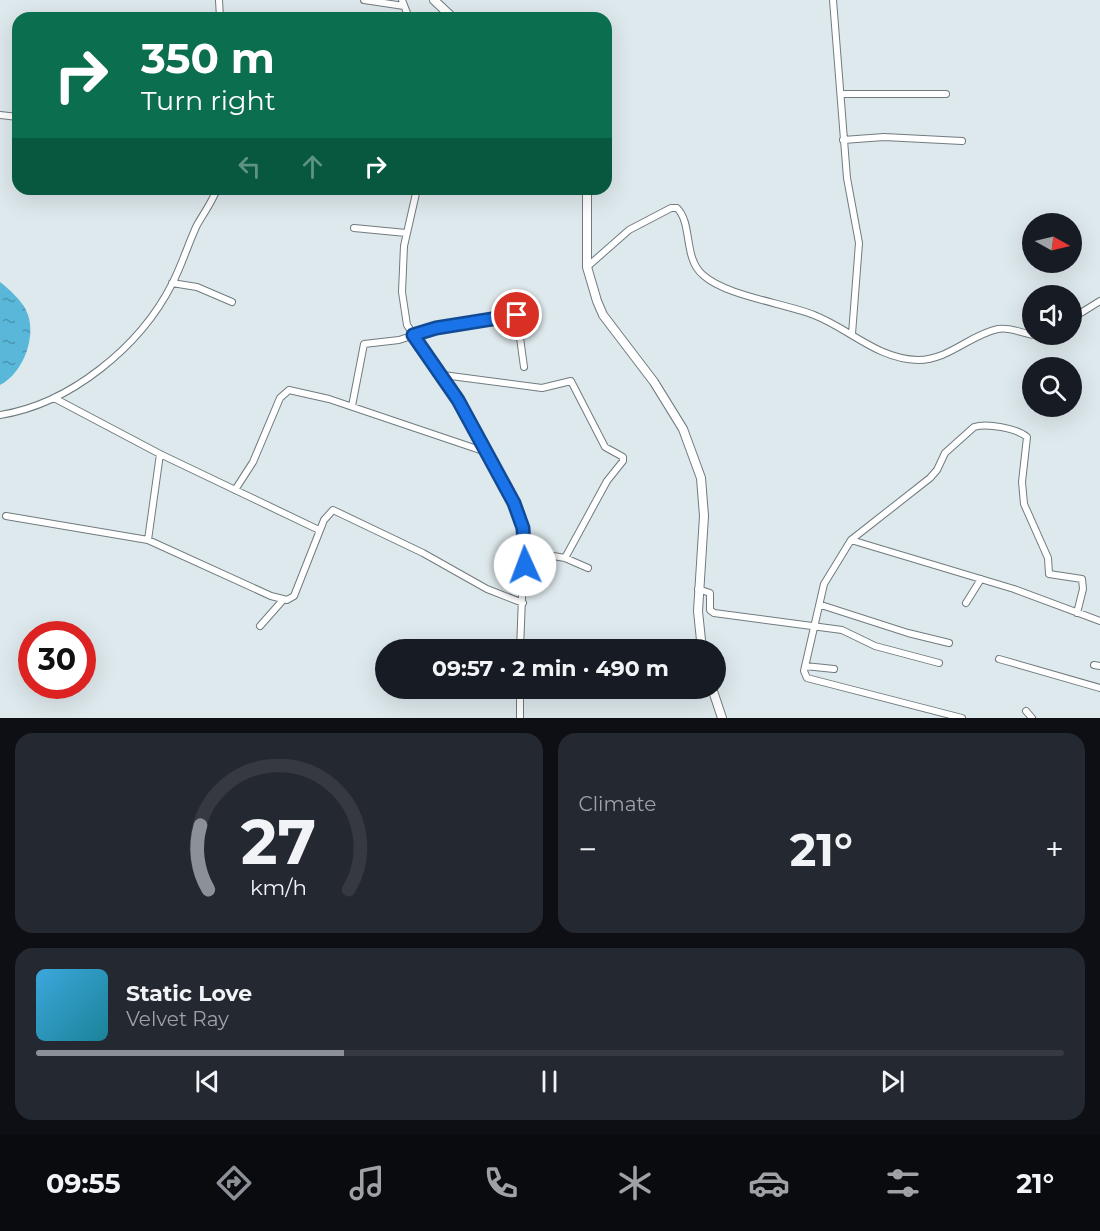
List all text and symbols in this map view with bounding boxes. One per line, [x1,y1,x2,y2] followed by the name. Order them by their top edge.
[141,32,275,84] text: 350 m
[42,36,120,114] icon: right
[141,84,276,117] text: Turn right
[233,150,266,183] icon: left
[296,150,329,183] icon: ahead
[359,150,392,183] icon: right
[1022,213,1082,273] north arrow
[1022,213,1082,417] map controls
[1022,285,1082,345] button: sound
[491,289,542,340] pin
[500,298,533,331] icon: arrive
[1022,357,1082,417] button: search
[493,533,557,597] position arrow
[18,621,96,699] speed limit sign: 30
[432,655,669,682] text: 09:57 · 2 min · 490 m
[579,792,656,816] text: Climate
[241,804,316,880] text: 27
[790,822,853,877] text: 21°
[579,829,597,869] text: −
[1045,829,1064,869] text: +
[250,874,307,900] text: km/h
[126,980,252,1007] text: Static Love
[126,1007,229,1031] text: Velvet Ray
[191,1065,224,1098] icon: previous
[533,1065,566,1098] icon: pause
[876,1065,909,1098] icon: next
[213,1162,255,1204] icon: directions
[346,1162,388,1204] icon: music
[480,1162,522,1204] icon: phone
[614,1162,656,1204] icon: climate
[748,1162,790,1204] icon: car
[882,1162,924,1204] icon: filters
[46,1167,121,1200] text: 09:55
[1016,1167,1054,1200] text: 21°

